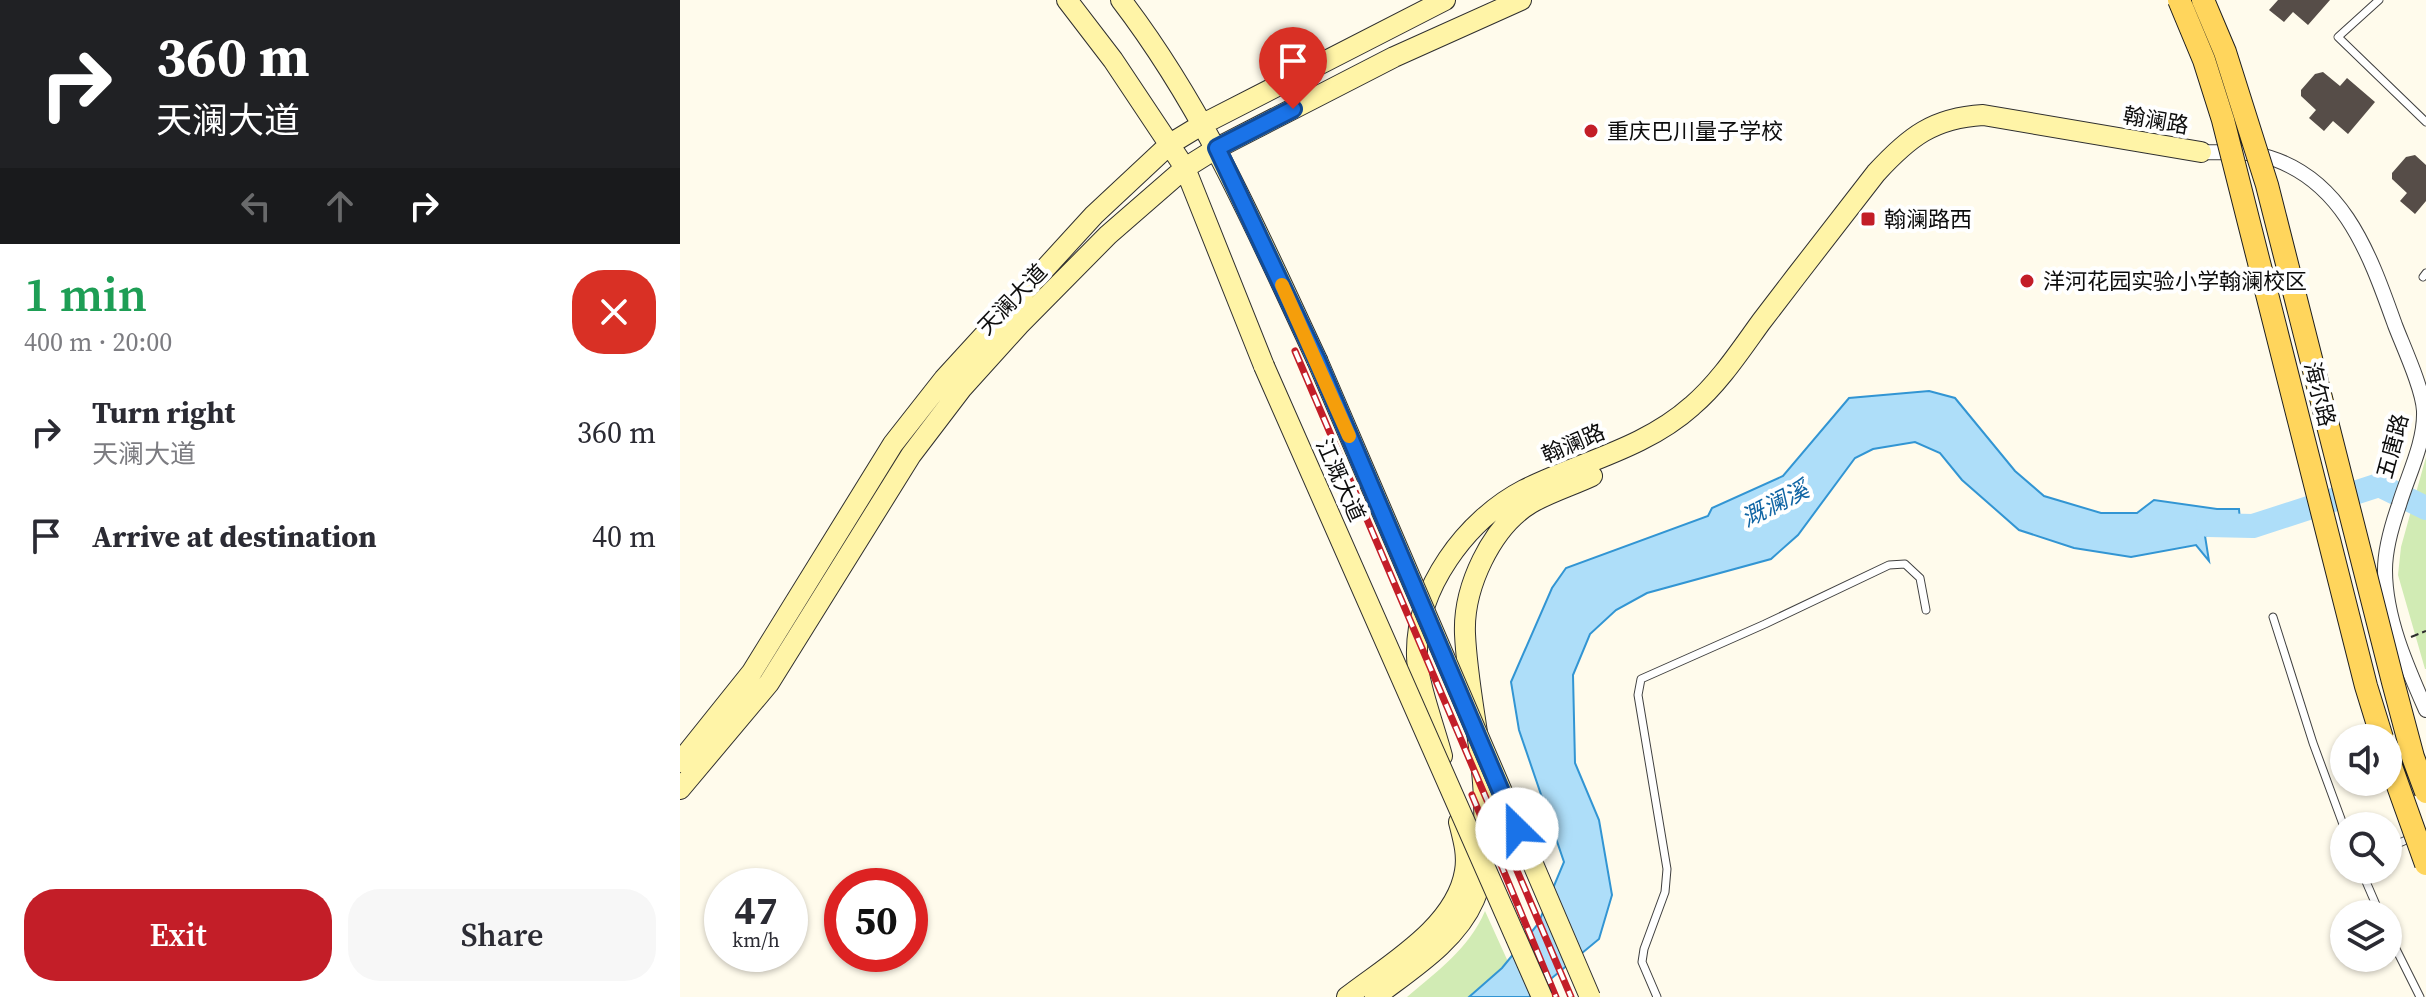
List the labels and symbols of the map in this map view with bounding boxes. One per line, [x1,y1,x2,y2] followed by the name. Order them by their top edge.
[1259,27,1327,109] pin
[2121,99,2191,141] street label: 翰澜路
[1607,116,1783,146] place label: 重庆巴川量子学校
[1582,122,1600,140] marker: 重庆巴川量子学校
[1884,204,1972,234] place label: 翰澜路西
[1859,210,1877,228] marker: 翰澜路西
[971,257,1053,341] street label: 天澜大道
[2043,266,2307,296] place label: 洋河花园实验小学翰澜校区
[2018,272,2036,290] marker: 洋河花园实验小学翰澜校区
[2297,358,2343,430] street label: 海尔路
[2369,410,2415,482] street label: 五唐路
[1537,416,1609,470] street label: 翰澜路
[1309,434,1373,526] street label: 江溉大道
[1735,471,1817,535] water label: 溉澜溪
[1475,787,1559,871] position arrow
[824,868,928,972] speed limit sign: 50

